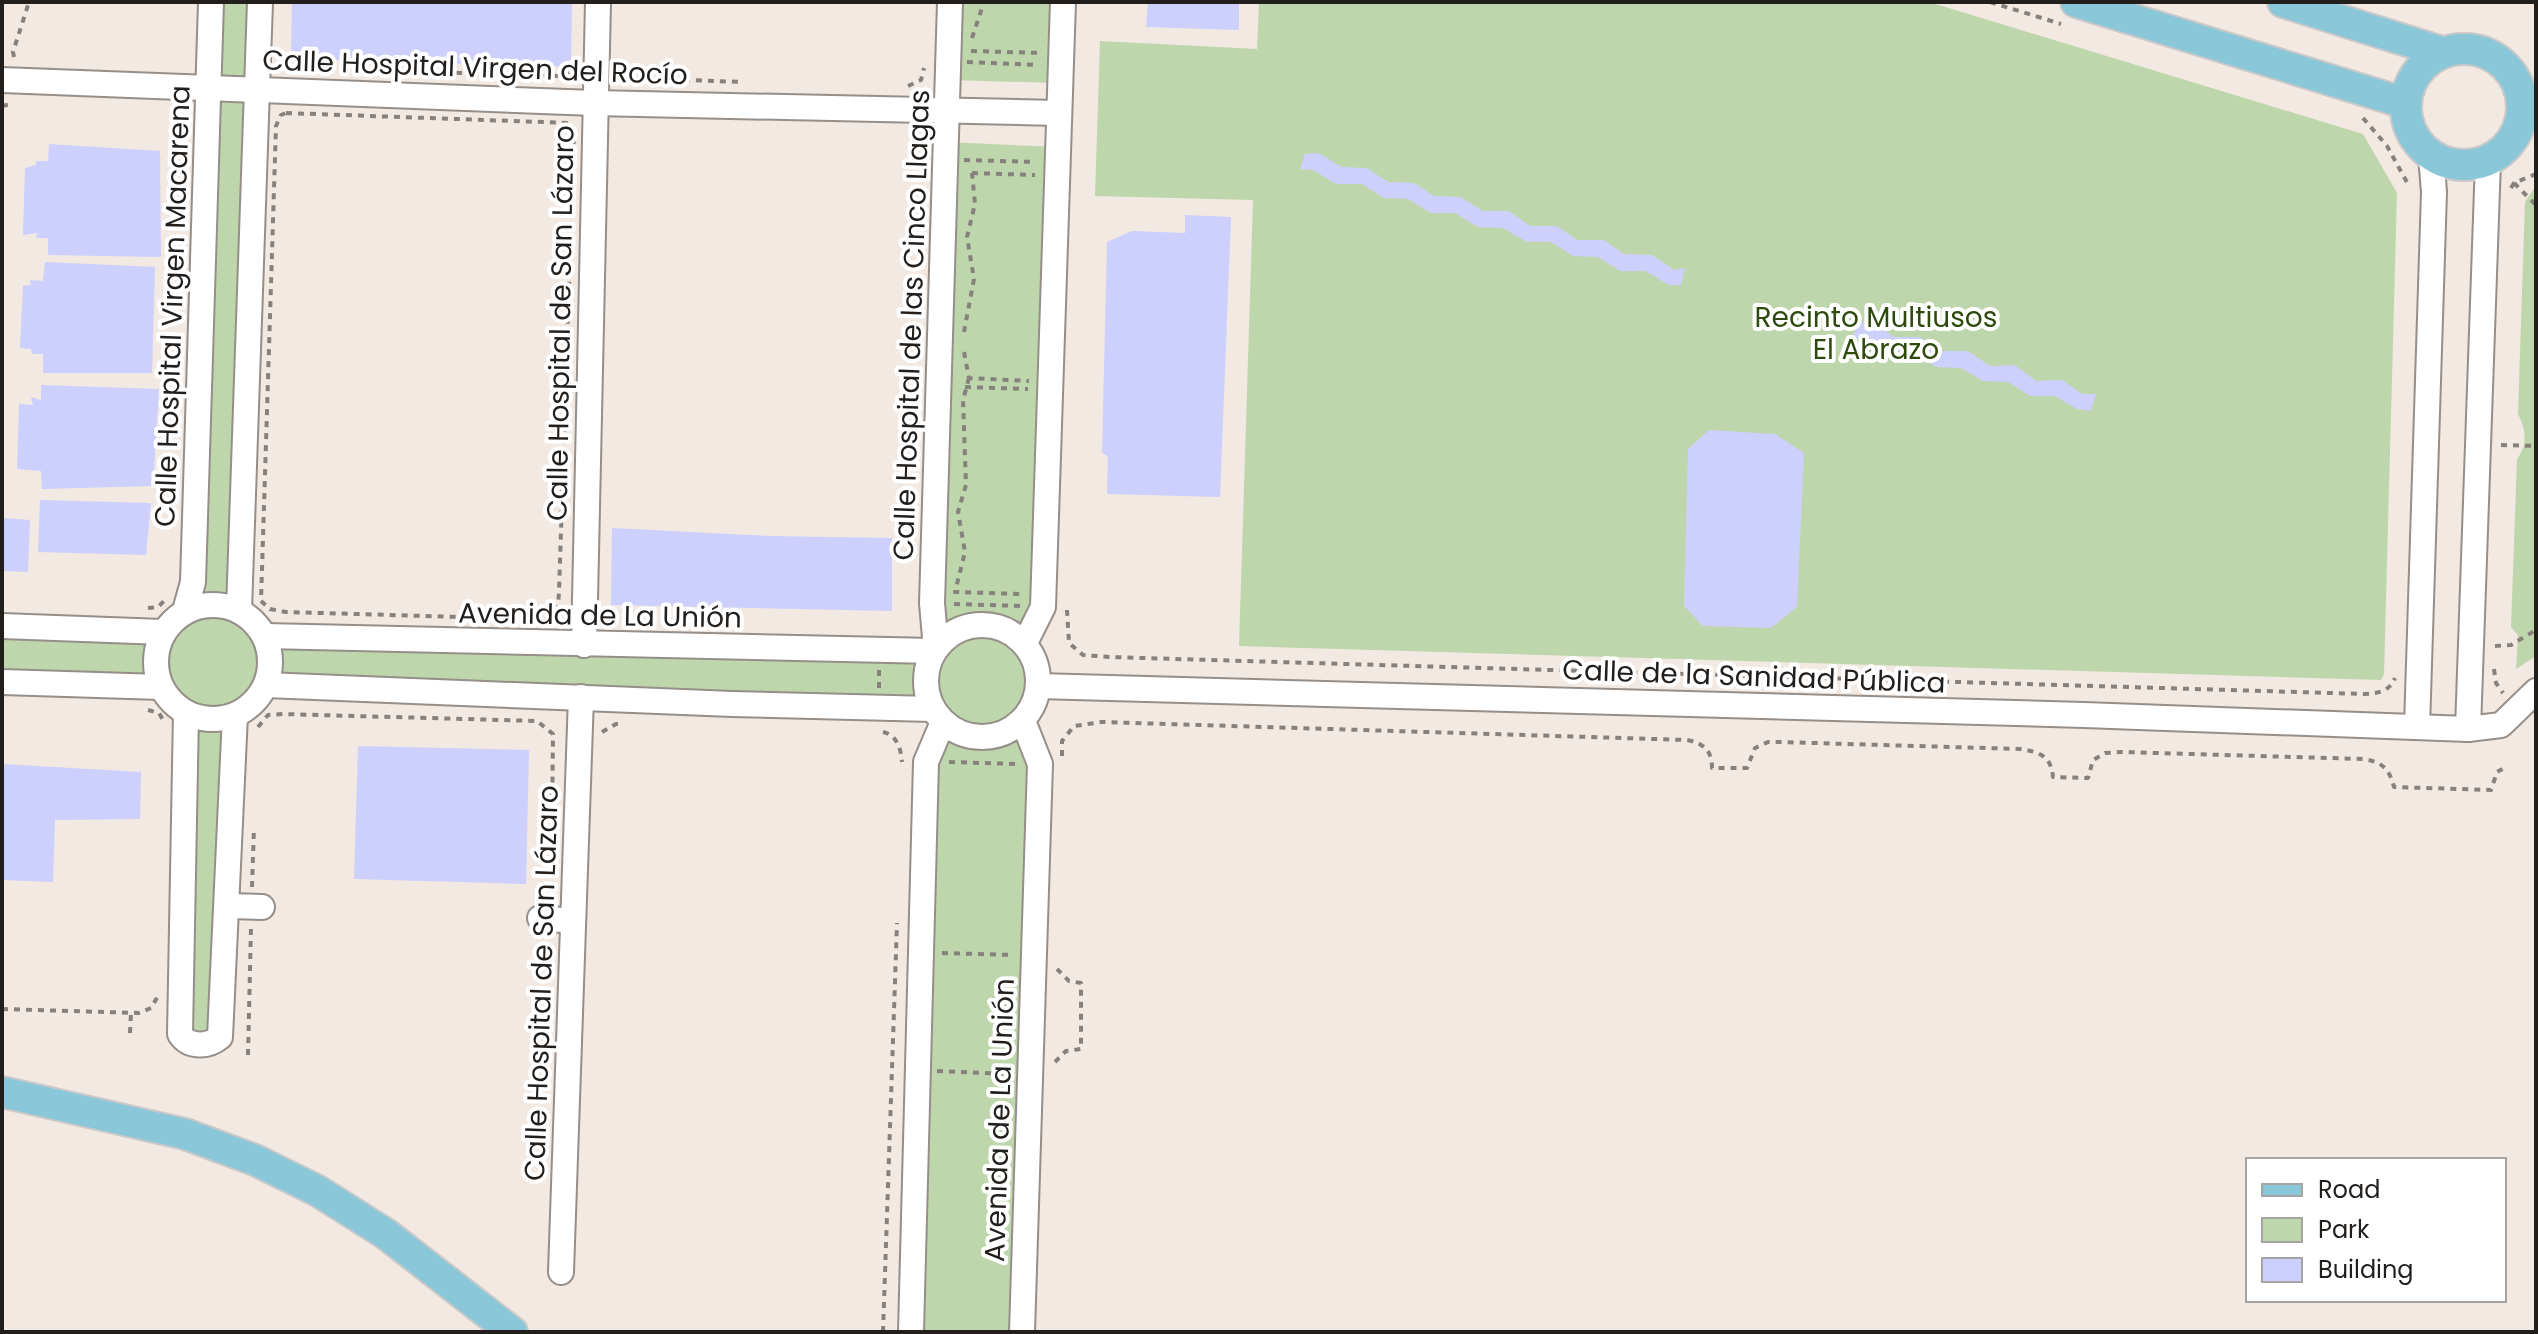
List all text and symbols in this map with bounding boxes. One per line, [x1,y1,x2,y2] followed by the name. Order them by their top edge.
[262,41,688,94] street label: Calle Hospital Virgen del Rocío
[145,85,200,528] street label: Calle Hospital Virgen Macarena
[884,89,939,561] street label: Calle Hospital de las Cinco Llagas
[538,125,583,521] street label: Calle Hospital de San Lázaro
[1755,298,1997,369] park label: Recinto Multiusos El Abrazo
[458,594,742,637] street label: Avenida de La Unión
[1562,650,1946,703] street label: Calle de la Sanidad Pública
[515,784,568,1182] street label: Calle Hospital de San Lázaro
[975,977,1024,1263] street label: Avenida de La Unión
[2246,1158,2506,1302] legend
[2318,1173,2380,1206] text: Road
[2318,1213,2370,1246] text: Park
[2318,1253,2414,1286] text: Building

